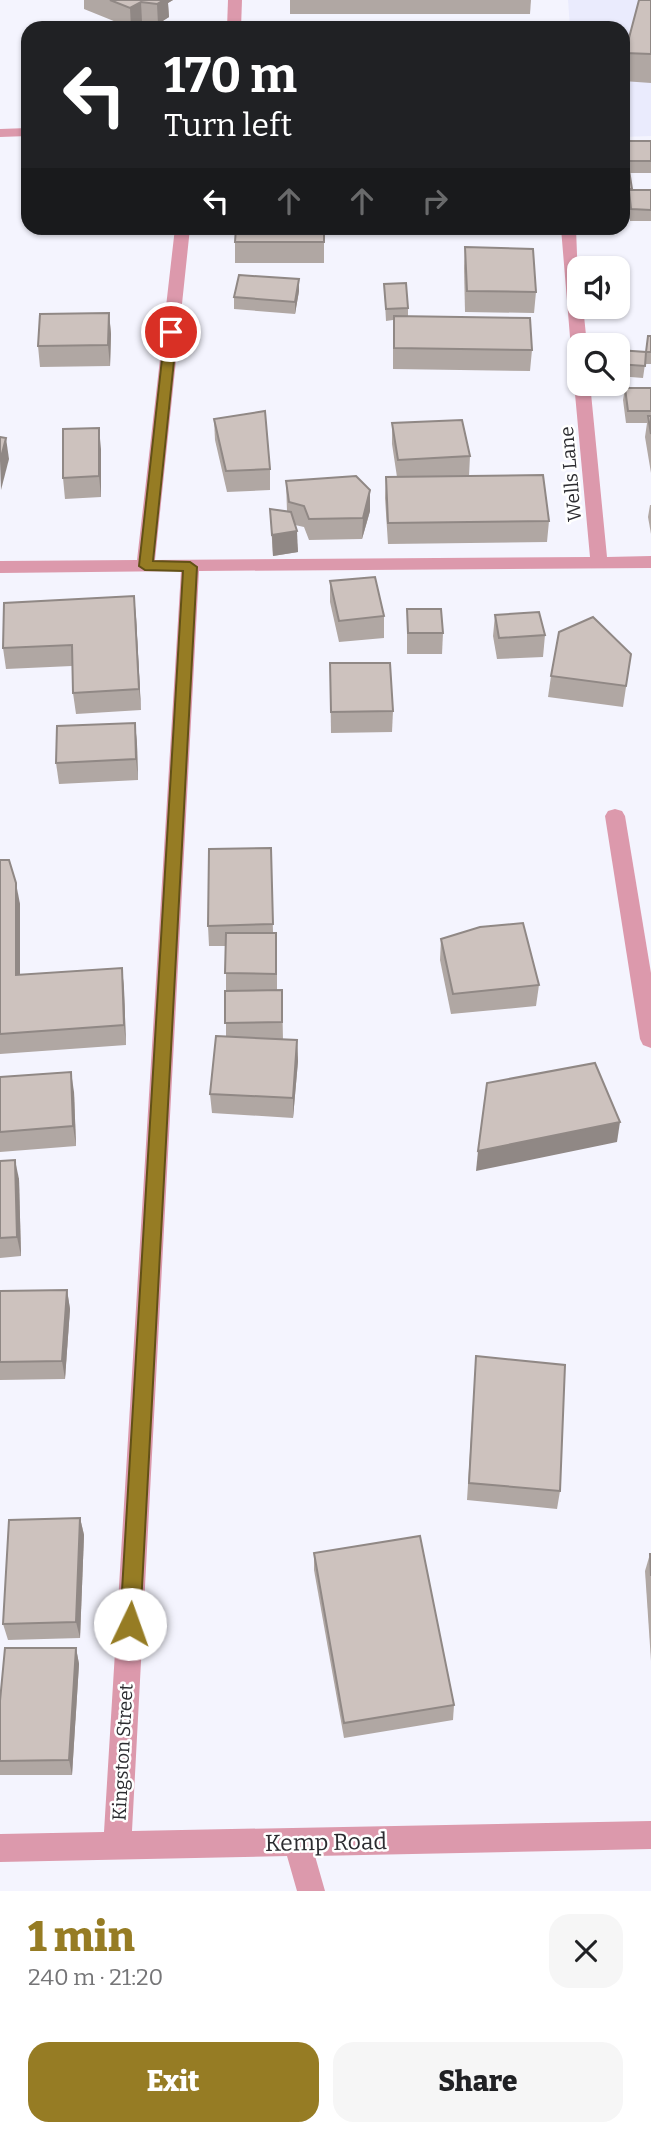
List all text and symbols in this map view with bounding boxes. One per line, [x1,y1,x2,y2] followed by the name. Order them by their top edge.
[164,46,297,105] text: 170 m
[49,49,140,140] icon: left
[164,106,292,144] text: Turn left
[197,182,235,220] icon: left
[270,182,308,220] icon: ahead
[343,182,381,220] icon: ahead
[416,182,454,220] icon: right
[567,256,630,396] map controls
[567,256,630,319] button: sound
[141,302,201,362] pin
[152,313,190,351] icon: arrive
[567,333,630,396] button: search
[555,425,586,522] street label: Wells Lane
[93,1587,167,1661] position arrow
[107,1683,138,1821] street label: Kingston Street
[265,1827,388,1857] street label: Kemp Road
[28,1912,135,1962] text: 1 min
[549,1914,623,1988] button: close
[28,1963,163,1991] text: 240 m · 21:20
[28,2042,319,2122] button: Exit
[333,2042,623,2122] button: Share

